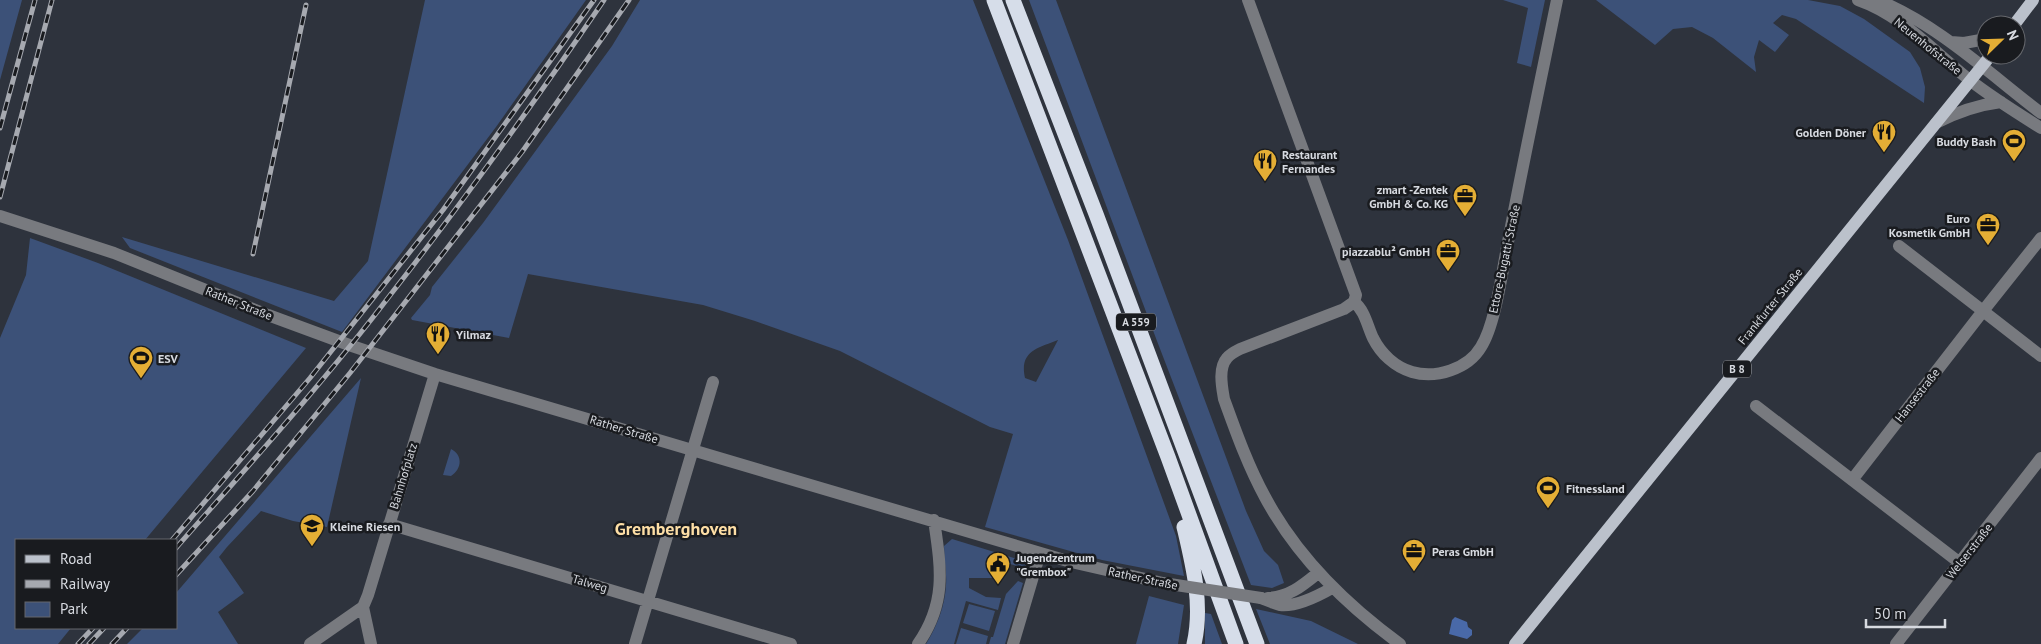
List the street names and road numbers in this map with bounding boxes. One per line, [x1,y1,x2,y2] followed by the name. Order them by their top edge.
[1891,14,1965,78] street label: Neuenhofstraße
[1485,203,1523,315] street label: Ettore-Bugatti-Straße
[1735,265,1805,347] street label: Frankfurter Straße
[203,283,275,323] street label: Rather Straße
[1116,314,1156,331] road number: A 559
[1723,360,1751,378] road number: B 8
[1891,365,1943,425] street label: Hansestraße
[588,411,660,447] street label: Rather Straße
[386,441,420,511] street label: Bahnhofplatz
[1943,520,1995,582] street label: Welserstraße
[1107,563,1179,593] street label: Rather Straße
[571,571,609,595] street label: Talweg

